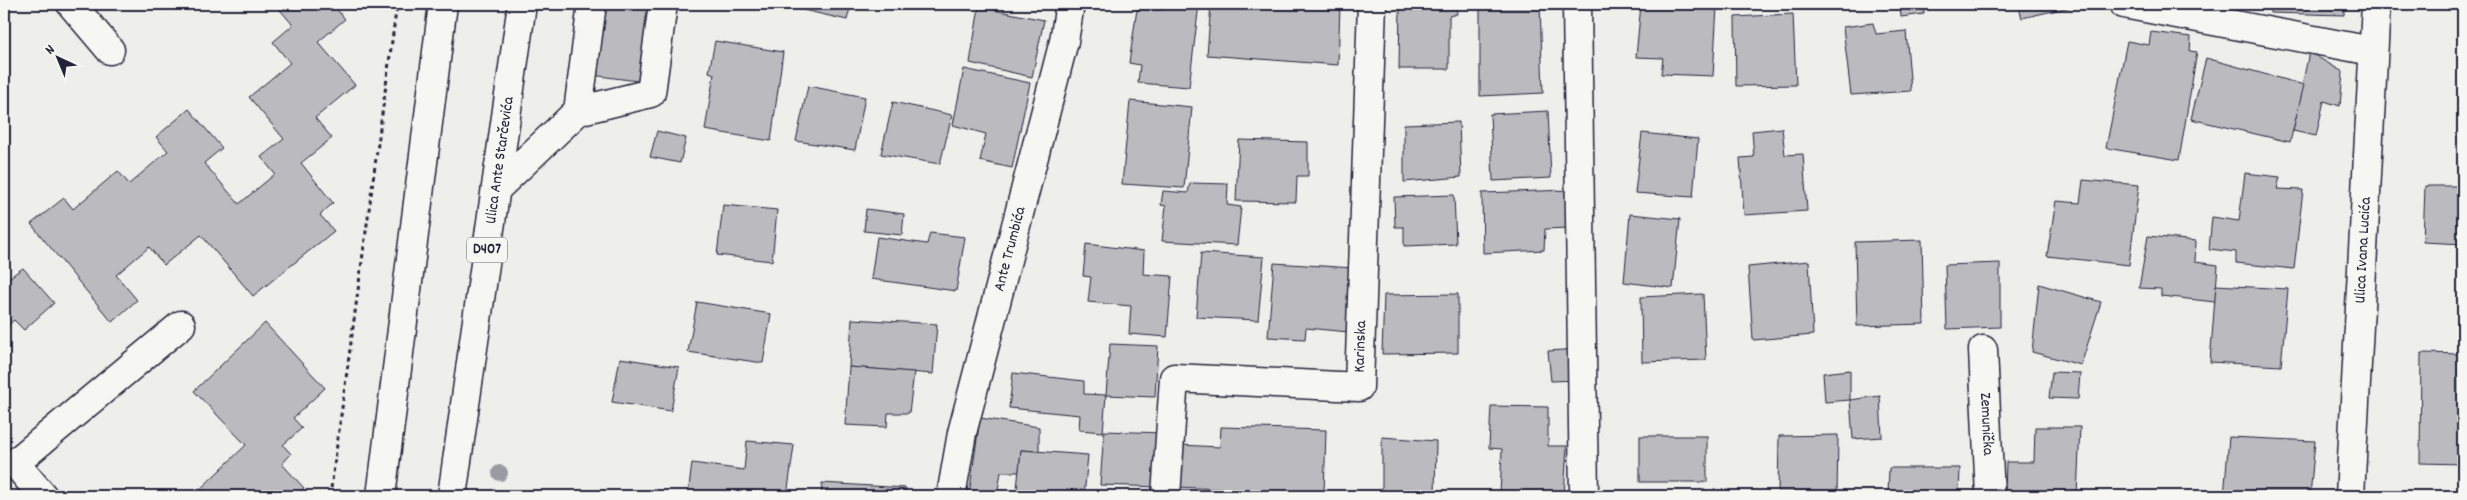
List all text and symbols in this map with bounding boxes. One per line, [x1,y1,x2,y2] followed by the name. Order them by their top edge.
[32,32,82,82] north arrow
[41,40,60,60] text: N
[479,95,520,226] street label: Ulica Ante Starčevića
[2349,196,2377,304] street label: Ulica Ivana Lucića
[988,204,1032,294] street label: Ante Trumbića
[467,238,507,262] road number: D407
[1348,320,1373,373] street label: Karinska
[1974,392,2000,456] street label: Zemunička

